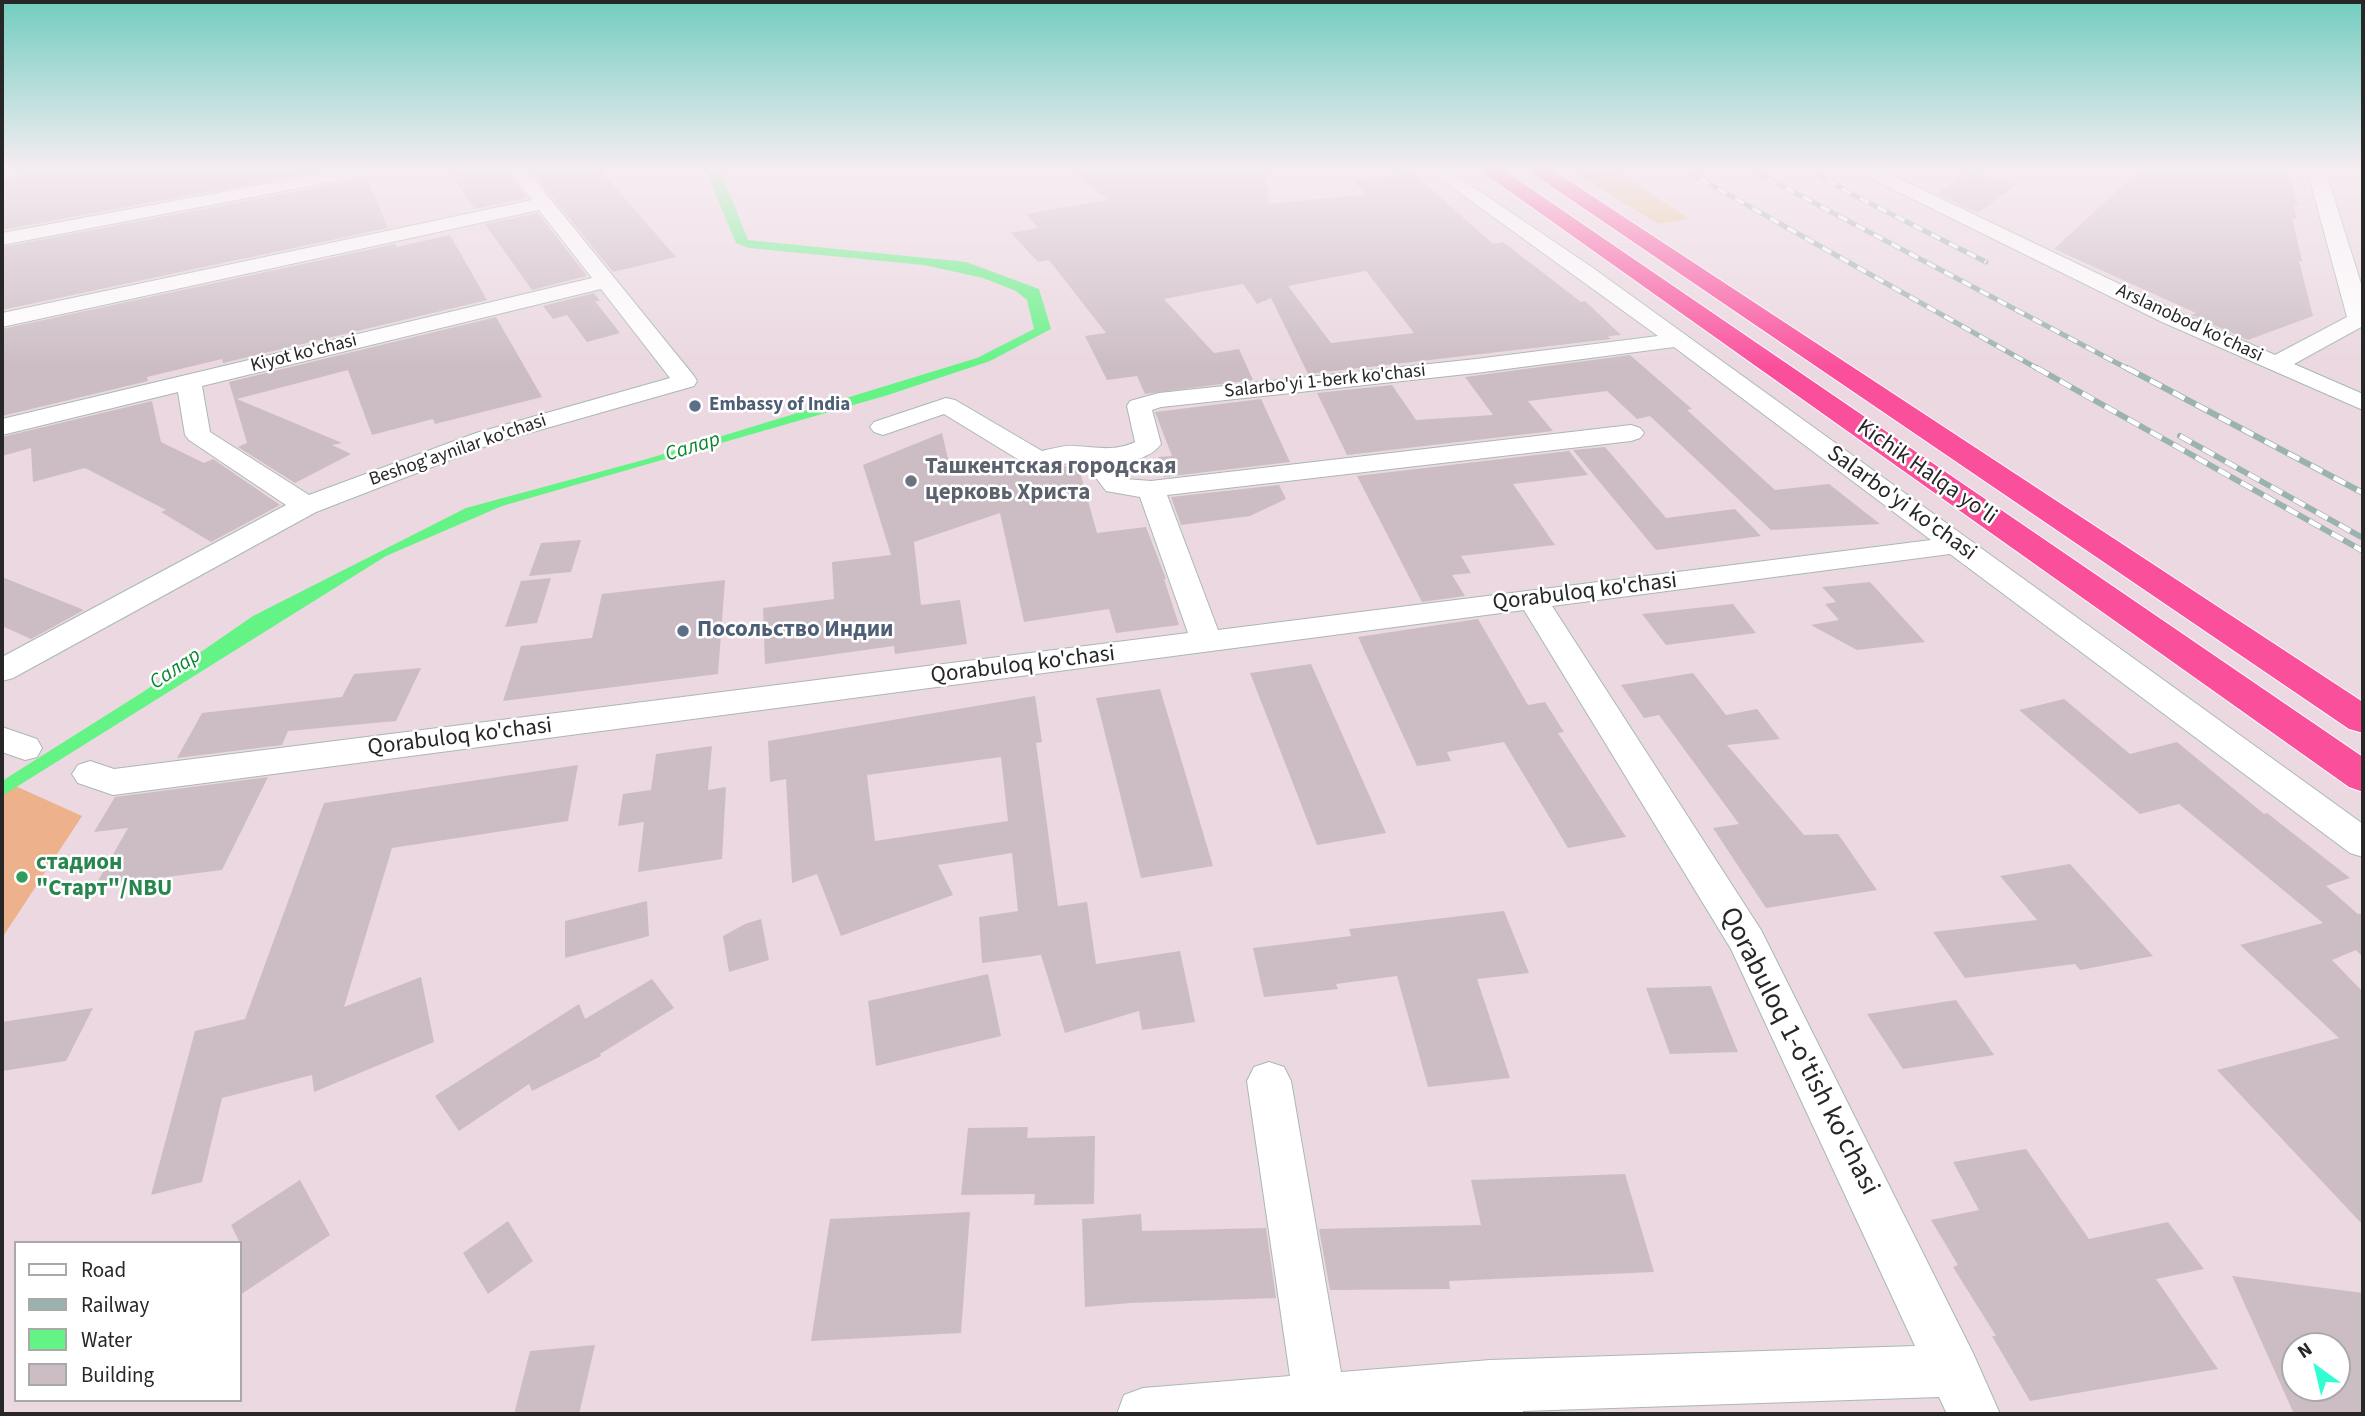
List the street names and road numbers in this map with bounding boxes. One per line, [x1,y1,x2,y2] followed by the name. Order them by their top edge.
[2112,280,2266,368] street label: Arslanobod ko'chasi
[248,330,360,378] street label: Kiyot ko'chasi
[1223,360,1427,404] street label: Salarbo'yi 1-berk ko'chasi
[366,410,550,492] street label: Beshog'aynilar ko'chasi
[1851,414,2001,532] street label: Kichik Halqa yo'li
[1821,440,1981,568] street label: Salarbo'yi ko'chasi
[1491,568,1679,618] street label: Qorabuloq ko'chasi
[929,641,1117,691] street label: Qorabuloq ko'chasi
[366,713,554,763] street label: Qorabuloq ko'chasi
[1711,902,1885,1202] street label: Qorabuloq 1-o'tish ko'chasi

